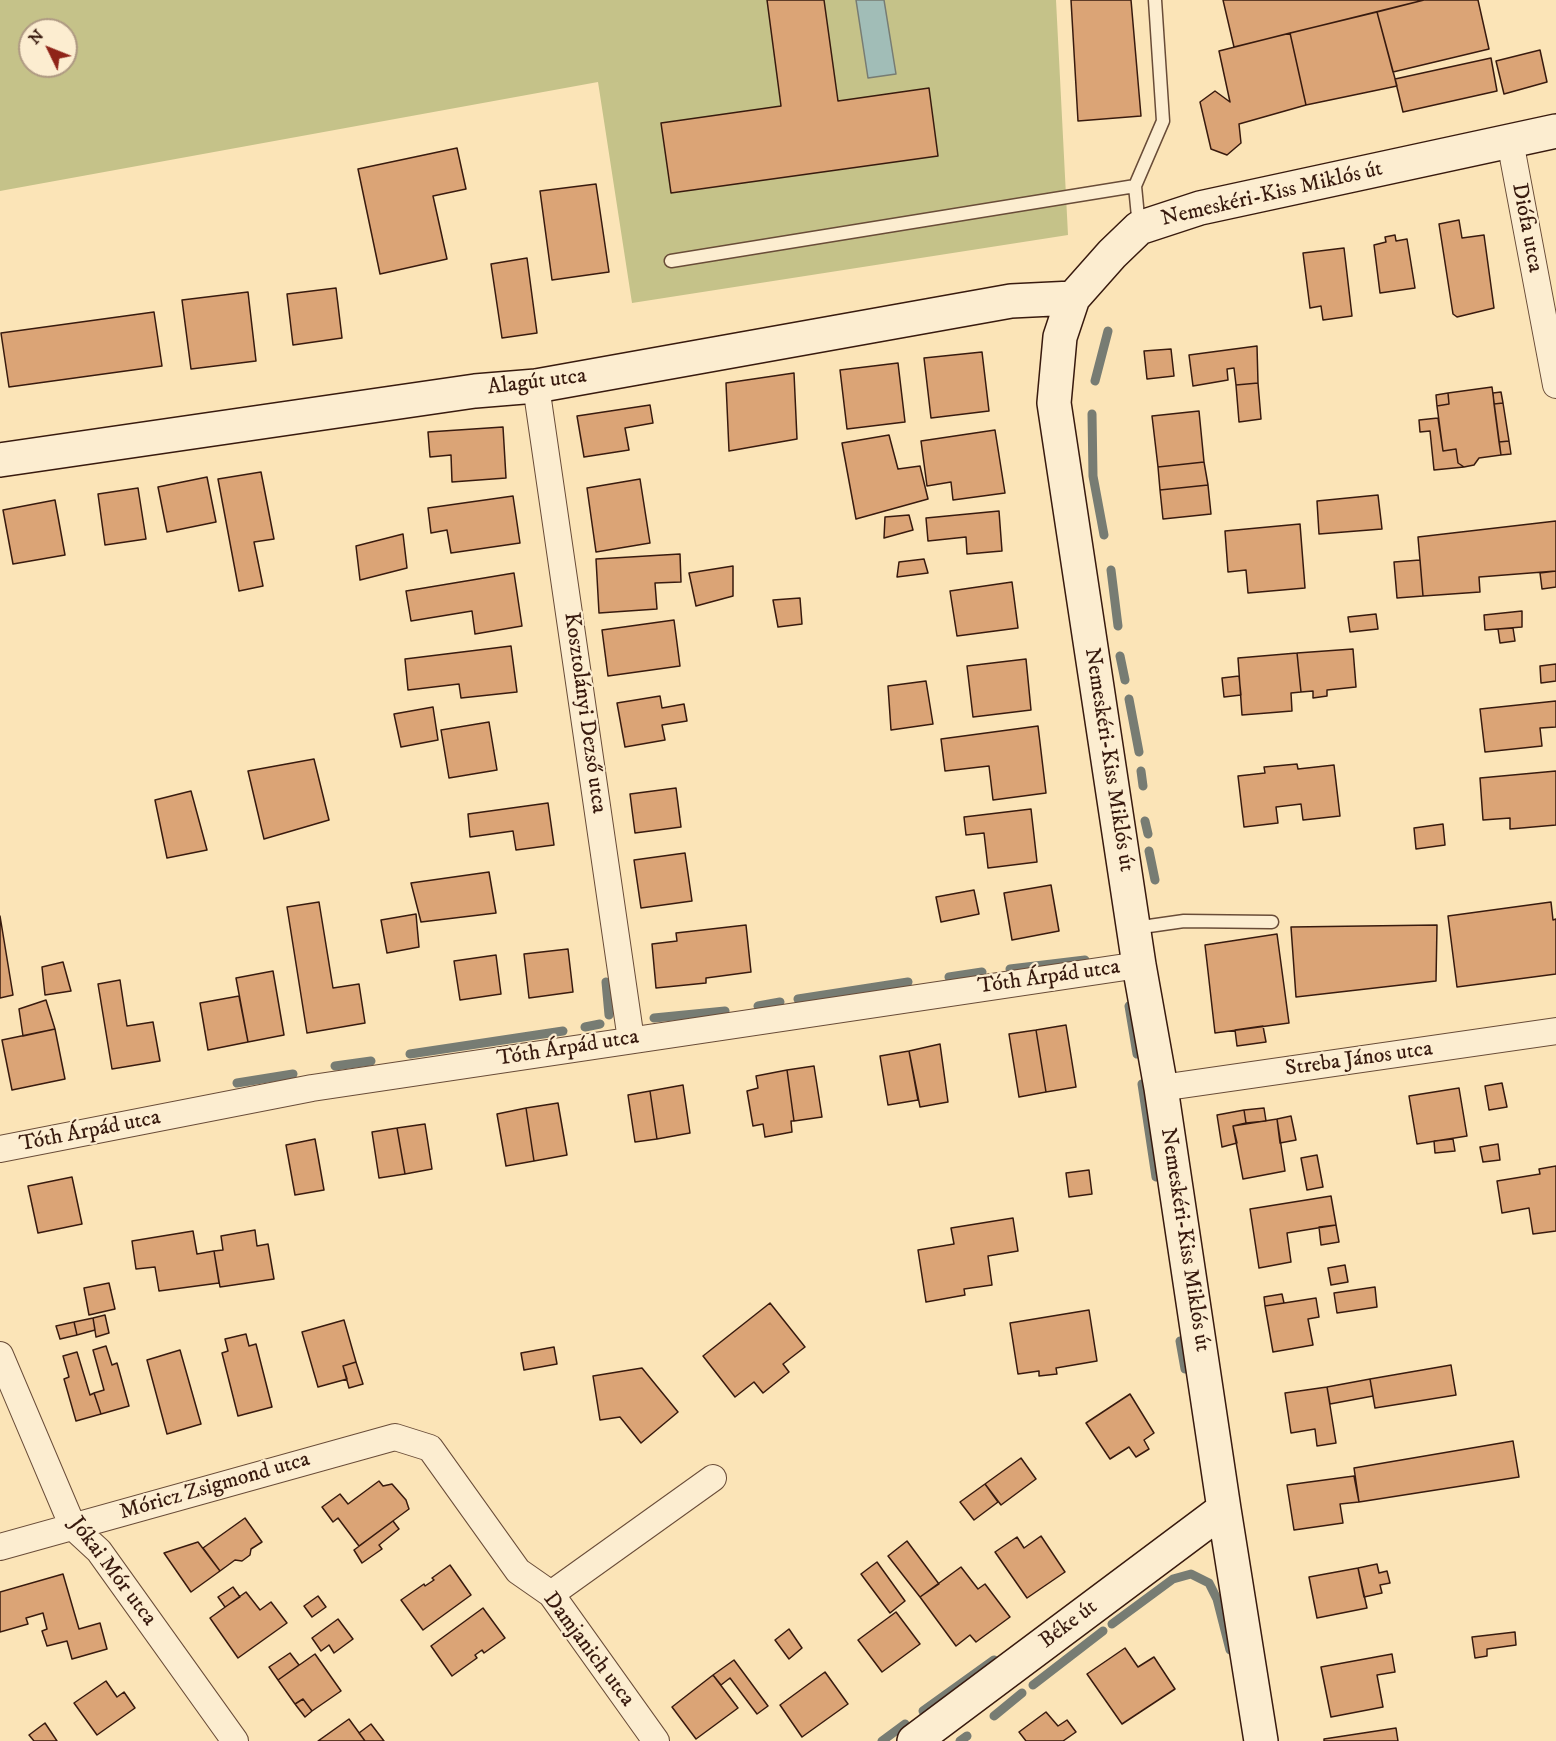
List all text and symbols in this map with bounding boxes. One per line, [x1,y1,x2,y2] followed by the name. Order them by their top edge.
[18,18,78,78] north arrow
[24,25,48,49] text: N
[1159,157,1385,233] street label: Nemeskéri-Kiss Miklós út
[1504,181,1548,275] street label: Diófa utca
[486,364,588,402] street label: Alagút utca
[557,611,611,815] street label: Kosztolányi Dezső utca
[1077,646,1139,874] street label: Nemeskéri-Kiss Miklós út
[976,955,1122,1001] street label: Tóth Árpád utca
[495,1025,641,1073] street label: Tóth Árpád utca
[1284,1037,1434,1083] street label: Streba János utca
[17,1105,163,1159] street label: Tóth Árpád utca
[1153,1126,1215,1354] street label: Nemeskéri-Kiss Miklós út
[117,1447,313,1527] street label: Móricz Zsigmond utca
[63,1512,161,1632] street label: Jókai Mór utca
[536,1588,640,1712] street label: Damjanich utca
[1035,1595,1103,1655] street label: Béke út

